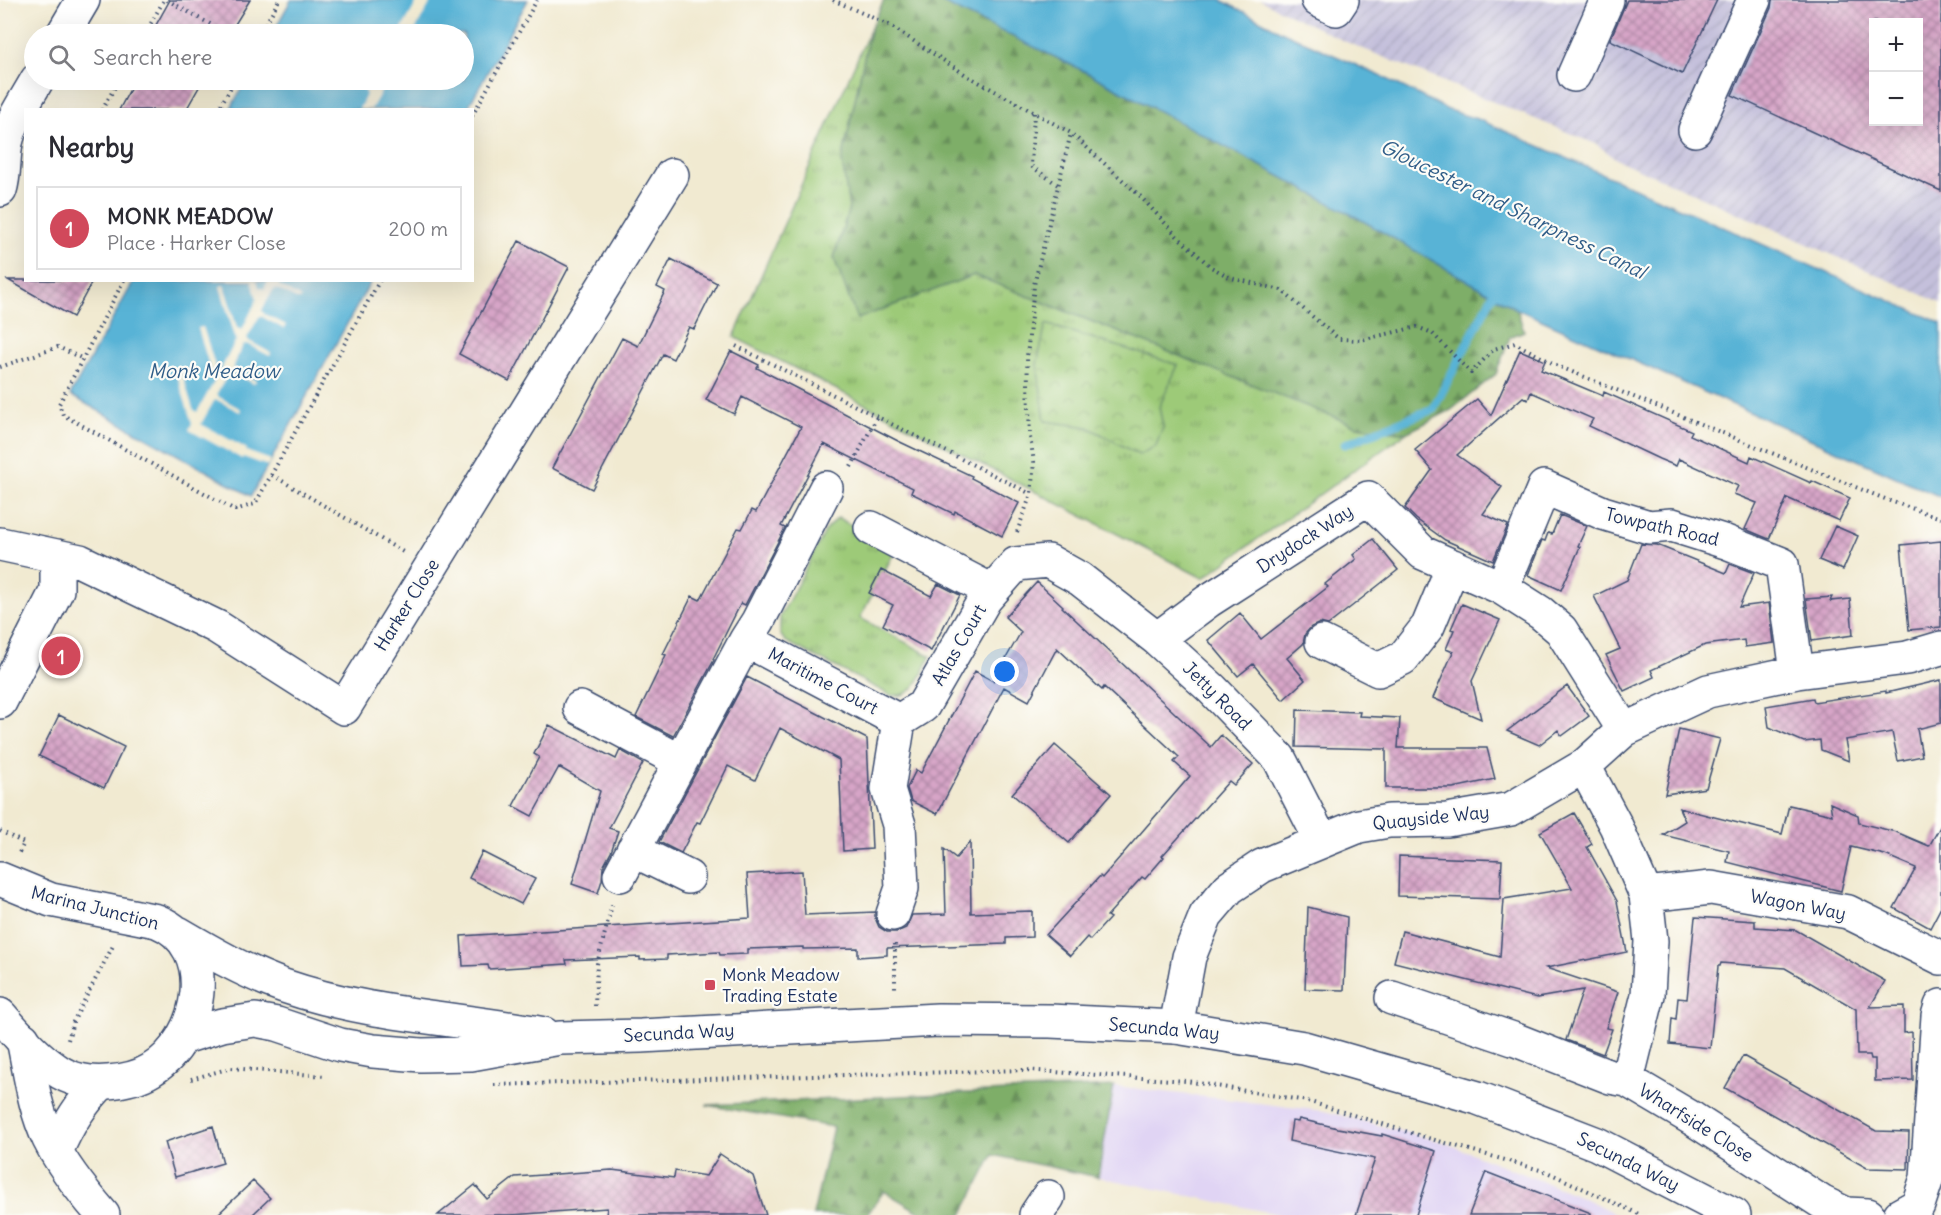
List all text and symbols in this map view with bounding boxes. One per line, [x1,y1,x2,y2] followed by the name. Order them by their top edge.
[1869,18,1923,126] map controls
[1869,18,1923,72] button: +
[24,24,474,90] search box
[45,41,78,74] icon: search
[93,43,212,71] text: Search here
[1869,72,1923,126] button: −
[48,131,134,164] text: Nearby
[1376,133,1652,285] water label: Gloucester and Sharpness Canal
[107,202,273,230] text: MONK MEADOW
[66,216,73,241] text: 1
[388,216,448,241] text: 200 m
[107,230,286,255] text: Place · Harker Close
[149,358,282,383] water label: Monk Meadow
[1252,499,1357,578] street label: Drydock Way
[1603,502,1722,551] street label: Towpath Road
[369,554,444,655] street label: Harker Close
[926,600,991,689] street label: Atlas Court
[42,634,80,678] pin: 1
[764,642,882,719] street label: Maritime Court
[990,657,1019,686] your location
[1178,657,1257,735] street label: Jetty Road
[1371,800,1490,835] street label: Quayside Way
[29,881,161,935] street label: Marina Junction
[1748,884,1848,925] street label: Wagon Way
[722,963,840,1007] place label: Monk Meadow Trading Estate
[703,978,717,992] marker: Monk Meadow Trading Estate
[1108,1012,1220,1045] street label: Secunda Way
[623,1018,735,1047] street label: Secunda Way
[1635,1078,1758,1167] street label: Wharfside Close
[1573,1127,1683,1196] street label: Secunda Way

